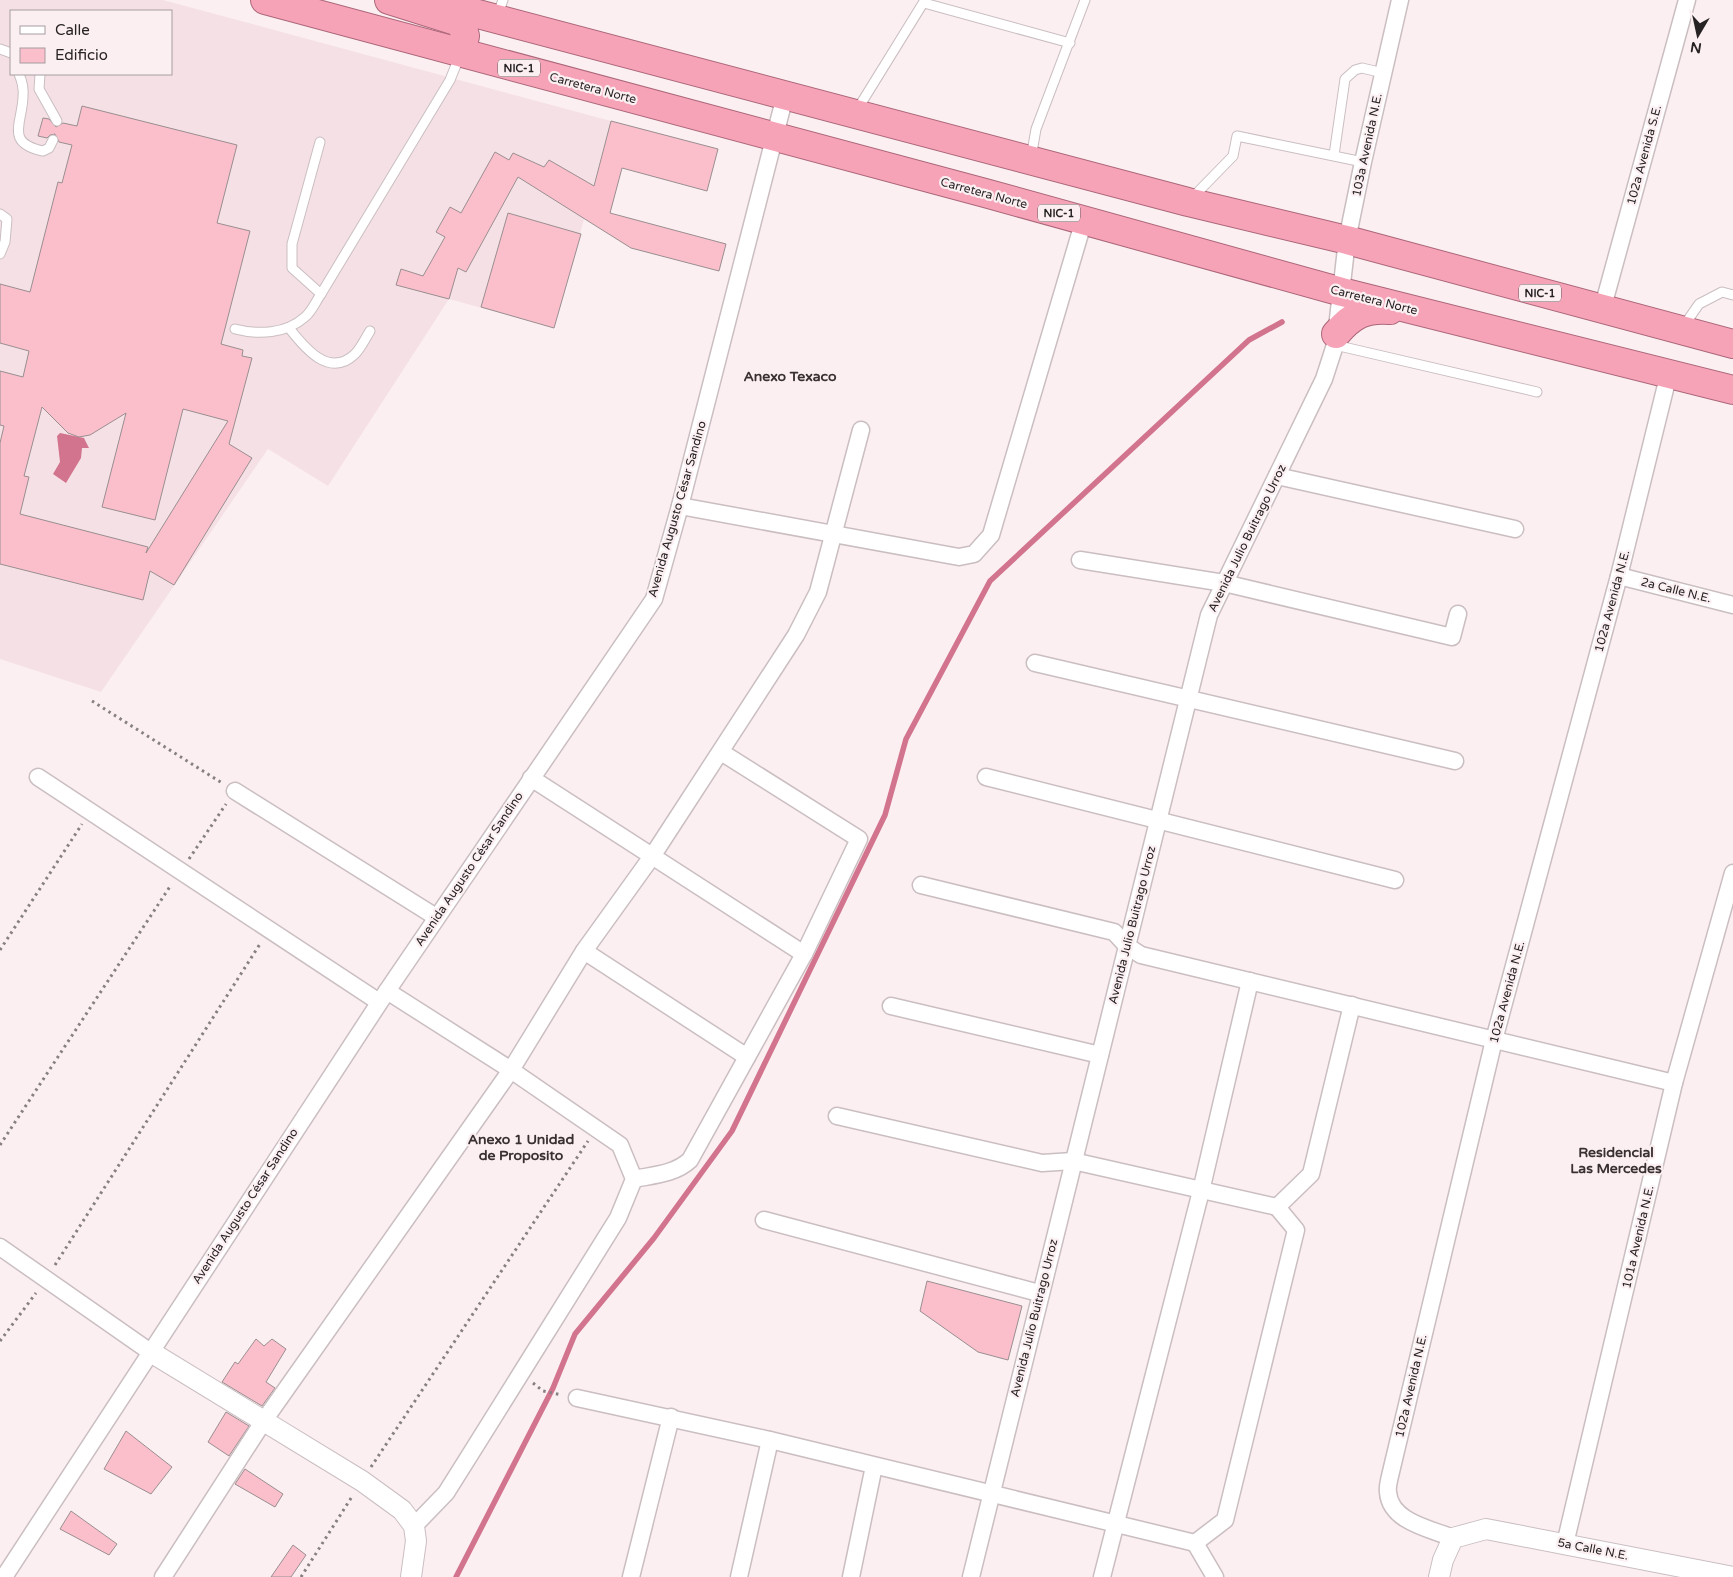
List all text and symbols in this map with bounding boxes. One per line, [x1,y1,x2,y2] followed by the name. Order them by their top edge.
[10,10,172,75] legend
[1673,10,1723,60] north arrow
[55,21,90,39] text: Calle
[1689,38,1703,57] text: N
[55,46,108,64] text: Edificio
[498,59,540,76] road number: NIC-1
[548,70,638,106] street label: Carretera Norte
[1349,92,1385,198] street label: 103a Avenida N.E.
[1624,103,1664,207] street label: 102a Avenida S.E.
[939,175,1029,211] street label: Carretera Norte
[1038,204,1080,222] road number: NIC-1
[1329,282,1419,318] street label: Carretera Norte
[1519,284,1561,302] road number: NIC-1
[743,368,837,385] district label: Anexo Texaco
[645,419,709,599] street label: Avenida Augusto César Sandino
[1205,462,1289,614] street label: Avenida Julio Buitrago Urroz
[1592,548,1632,654] street label: 102a Avenida N.E.
[1639,575,1713,605] street label: 2a Calle N.E.
[412,789,526,949] street label: Avenida Augusto César Sandino
[1106,845,1158,1005] street label: Avenida Julio Buitrago Urroz
[1487,939,1527,1045] street label: 102a Avenida N.E.
[189,1126,301,1286] street label: Avenida Augusto César Sandino
[468,1131,574,1164] district label: Anexo 1 Unidad de Proposito
[1570,1144,1662,1177] district label: Residencial Las Mercedes
[1619,1184,1657,1290] street label: 101a Avenida N.E.
[1008,1238,1060,1398] street label: Avenida Julio Buitrago Urroz
[1392,1333,1430,1439] street label: 102a Avenida N.E.
[1556,1535,1630,1563] street label: 5a Calle N.E.

